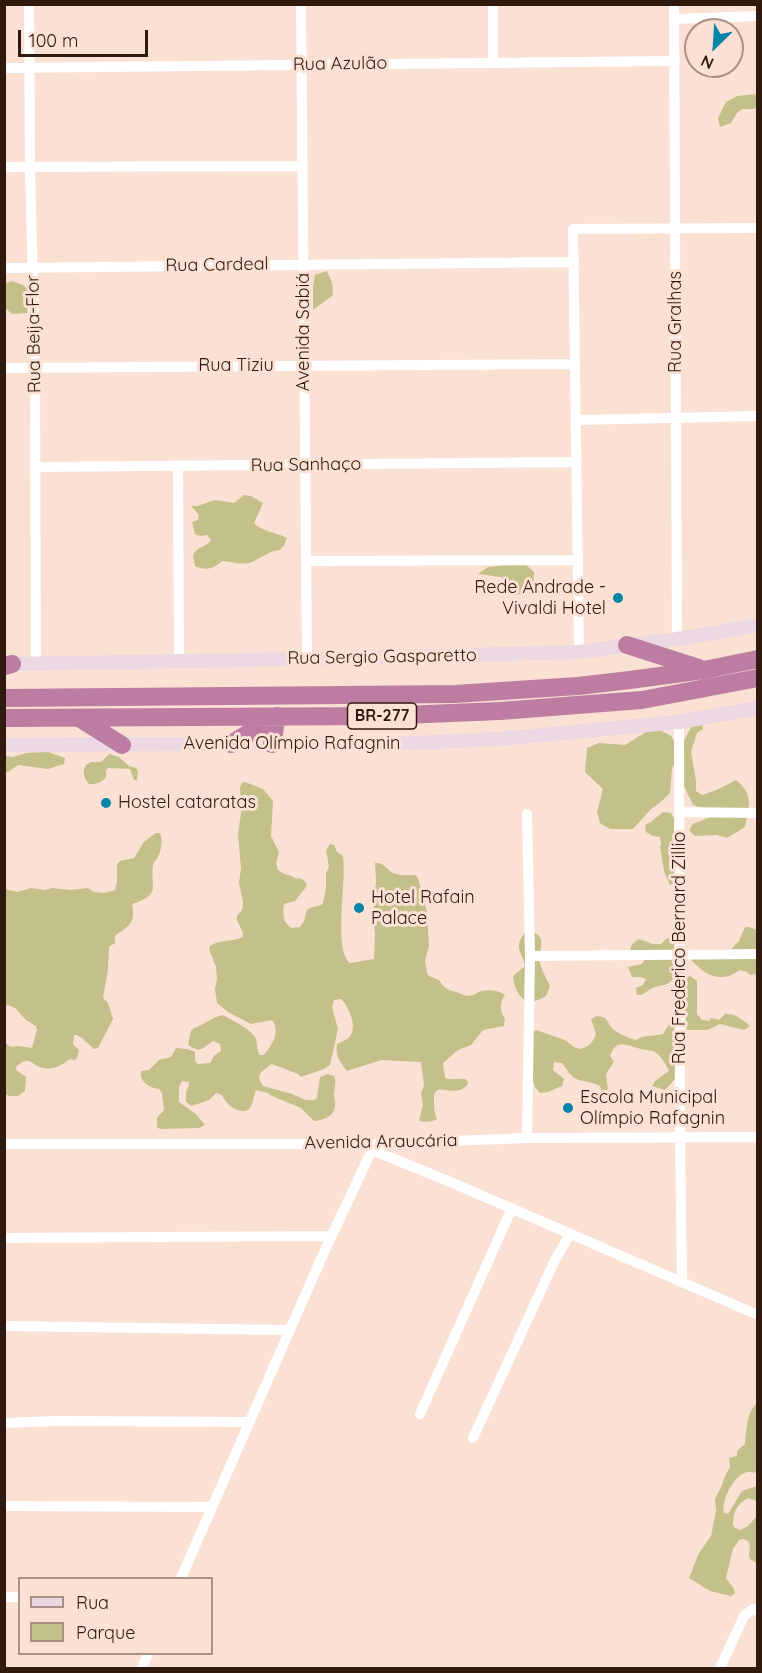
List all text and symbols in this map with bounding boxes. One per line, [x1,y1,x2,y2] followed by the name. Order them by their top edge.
[21,18,152,56] scale bar
[684,18,744,78] north arrow
[29,29,78,52] text: 100 m
[698,51,717,74] text: N
[293,52,387,76] street label: Rua Azulão
[165,253,269,277] street label: Rua Cardeal
[665,271,687,373] street label: Rua Gralhas
[293,273,315,391] street label: Avenida Sabiá
[22,275,46,393] street label: Rua Beija-Flor
[198,355,274,377] street label: Rua Tiziu
[250,453,362,477] street label: Rua Sanhaço
[474,577,606,620] place label: Rede Andrade - Vivaldi Hotel
[611,591,625,605] marker: Rede Andrade - Vivaldi Hotel
[287,645,477,669] street label: Rua Sergio Gasparetto
[348,703,416,729] road number: BR-277
[184,733,400,755] street label: Avenida Olímpio Rafagnin
[118,792,256,814] place label: Hostel cataratas
[99,796,113,810] marker: Hostel cataratas
[669,832,691,1064] street label: Rua Frederico Bernard Zillio
[371,887,475,930] place label: Hotel Rafain Palace
[352,901,366,915] marker: Hotel Rafain Palace
[580,1087,725,1130] place label: Escola Municipal Olímpio Rafagnin
[561,1101,575,1115] marker: Escola Municipal Olímpio Rafagnin
[304,1130,458,1154] street label: Avenida Araucária
[18,1577,213,1655] legend
[76,1591,109,1614] text: Rua
[76,1621,135,1644] text: Parque

